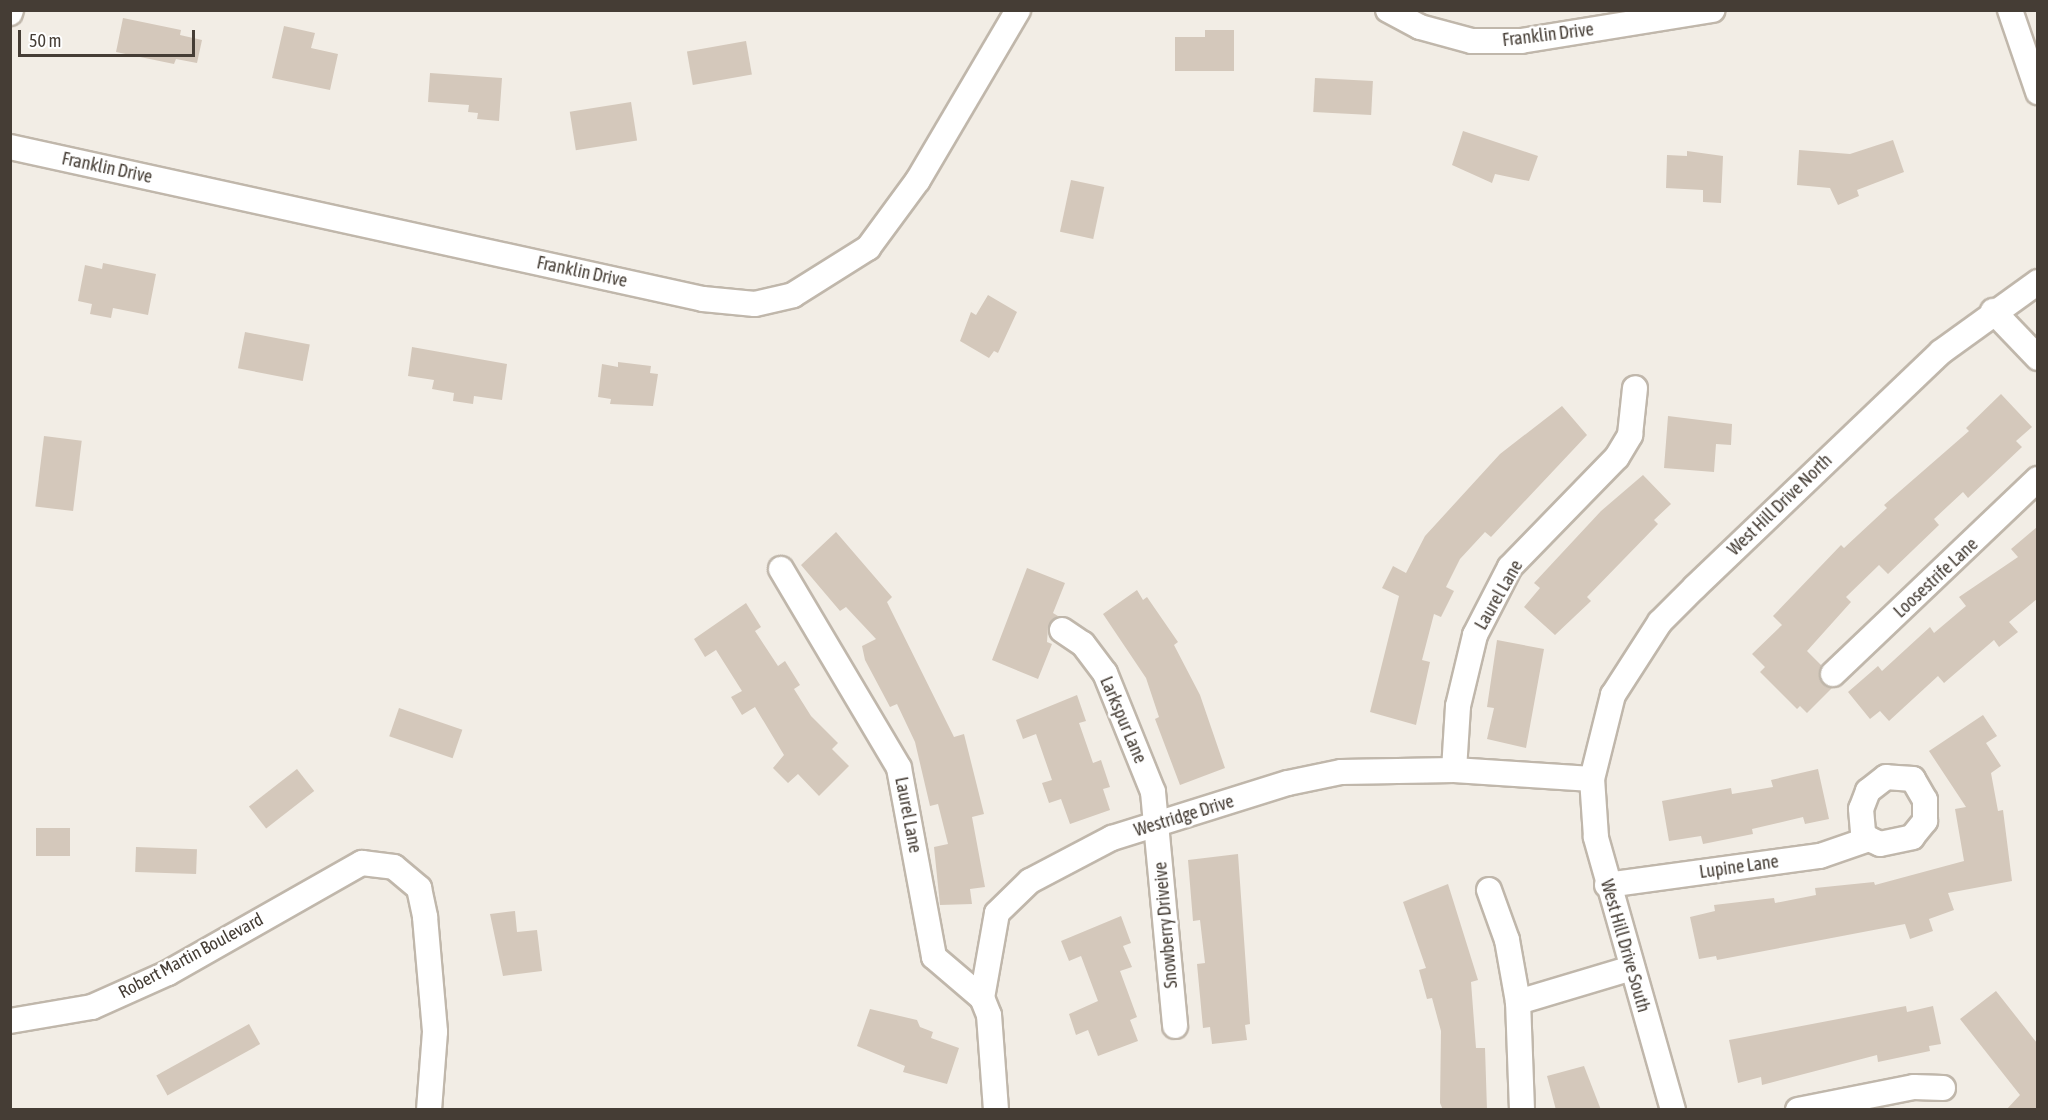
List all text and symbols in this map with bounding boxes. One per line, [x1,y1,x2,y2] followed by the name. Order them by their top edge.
[21,18,198,56] scale bar
[1501,19,1595,51] street label: Franklin Drive
[29,30,61,51] text: 50 m
[60,148,154,188] street label: Franklin Drive
[535,252,629,292] street label: Franklin Drive
[1723,450,1837,560] street label: West Hill Drive North
[1889,534,1983,622] street label: Loosestrife Lane
[1470,556,1528,634] street label: Laurel Lane
[1095,673,1151,767] street label: Larkspur Lane
[890,775,926,855] street label: Laurel Lane
[1132,791,1236,841] street label: Westridge Drive
[1698,851,1780,883] street label: Lupine Lane
[1150,861,1182,989] street label: Snowberry Driveive
[1596,877,1654,1015] street label: West Hill Drive South
[115,909,267,1003] street label: Robert Martin Boulevard

